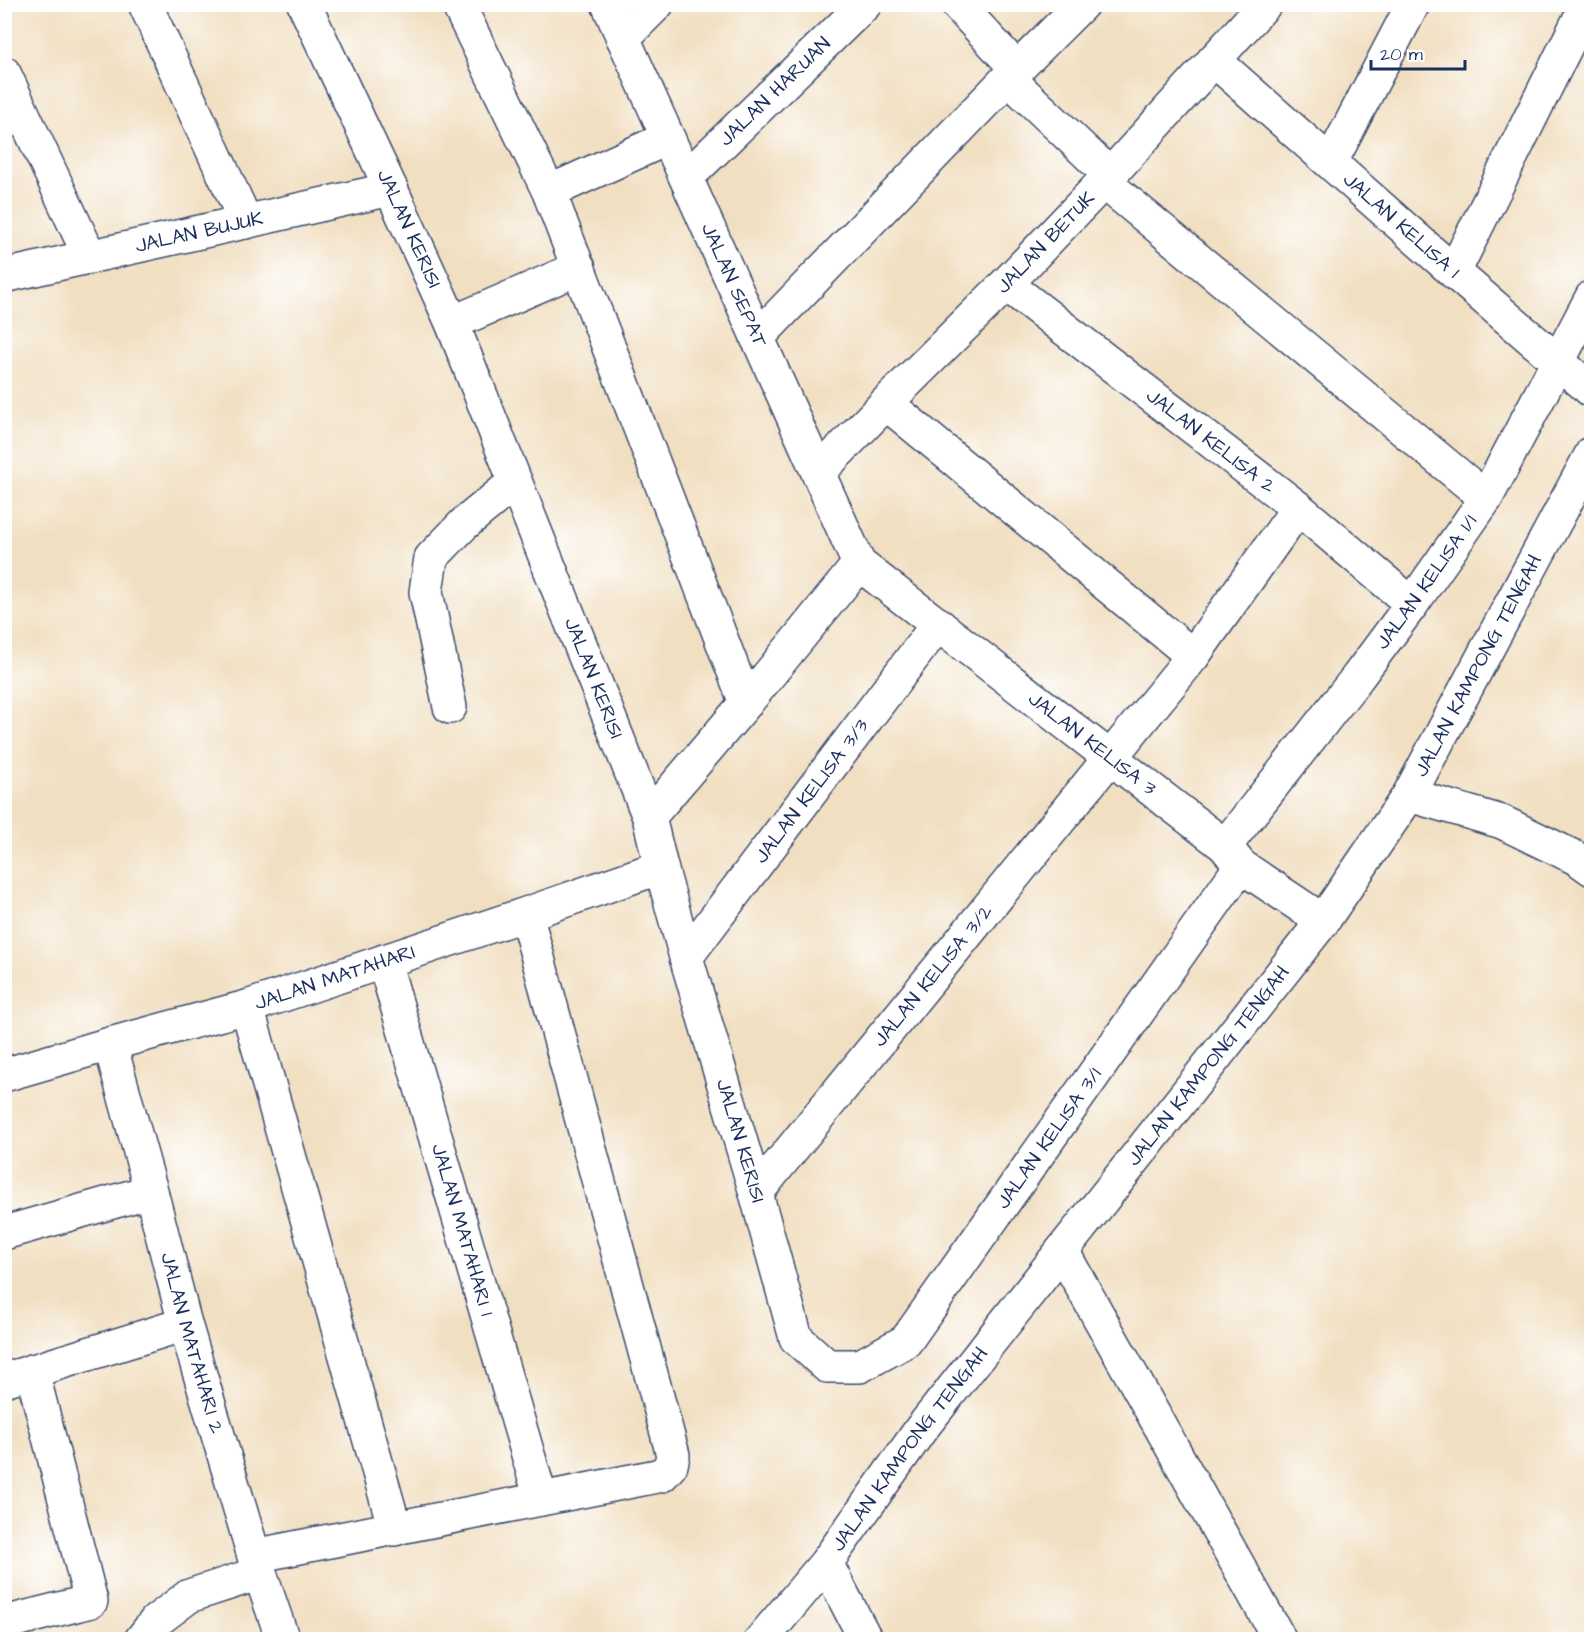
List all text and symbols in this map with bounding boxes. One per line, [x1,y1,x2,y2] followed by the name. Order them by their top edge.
[713,31,837,153] street label: JALAN HARUAN
[1371,33,1466,71] scale bar
[1380,42,1423,67] text: 20 m
[370,165,448,293] street label: JALAN KERISI
[1337,166,1466,285] street label: JALAN KELISA 1
[990,185,1101,300] street label: JALAN BETUK
[133,204,266,260] street label: JALAN BUJUK
[694,218,774,352] street label: JALAN SEPAT
[1140,382,1282,500] street label: JALAN KELISA 2
[1369,509,1484,655] street label: JALAN KELISA 1/1
[1407,550,1549,782] street label: JALAN KAMPONG TENGAH
[557,614,630,743] street label: JALAN KERISI
[1022,685,1162,802] street label: JALAN KELISA 3
[748,713,875,869] street label: JALAN KELISA 3/3
[866,898,999,1053] street label: JALAN KELISA 3/2
[251,938,419,1017] street label: JALAN MATAHARI
[1120,960,1296,1172] street label: JALAN KAMPONG TENGAH
[989,1062,1109,1215] street label: JALAN KELISA 3/1
[709,1076,772,1206] street label: JALAN KERISI
[424,1140,501,1320] street label: JALAN MATAHARI 1
[153,1249,231,1437] street label: JALAN MATAHARI 2
[824,1341,995,1557] street label: JALAN KAMPONG TENGAH

